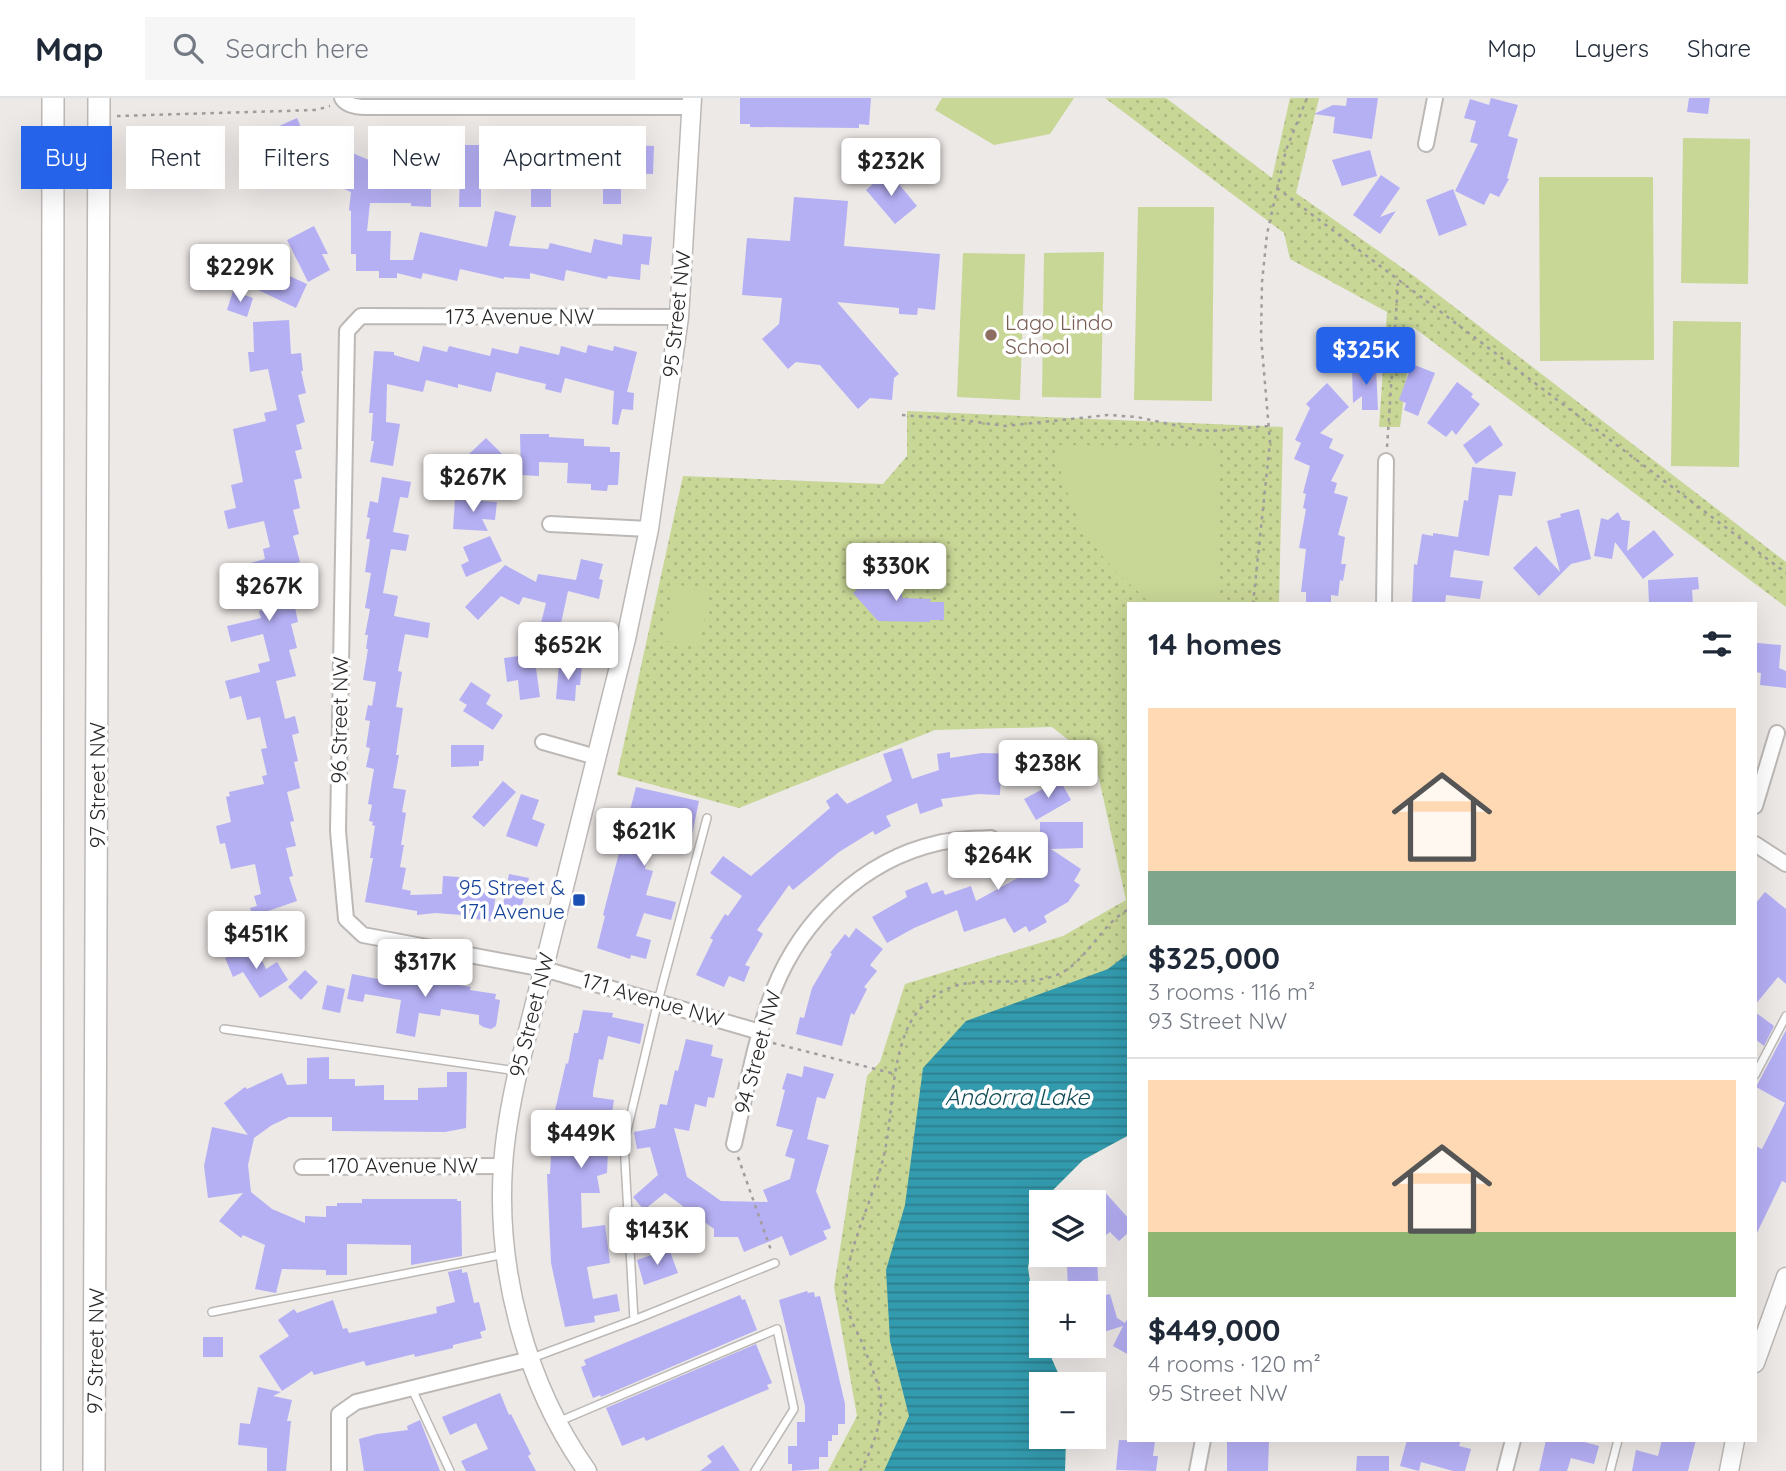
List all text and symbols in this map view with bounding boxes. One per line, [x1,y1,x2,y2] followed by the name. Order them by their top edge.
[145,17,635,80] search box
[35,28,103,69] text: Map
[169,29,207,67] icon: search
[225,32,369,65] text: Search here
[1487,33,1536,63] text: Map
[1574,33,1649,63] text: Layers
[1687,33,1751,63] text: Share
[21,126,112,189] chip: Buy
[126,126,225,189] chip: Rent
[239,126,354,189] chip: Filters
[368,126,465,189] chip: New
[479,126,646,189] chip: Apartment
[842,139,940,198] pin: $232K
[857,146,925,175] text: $232K
[191,244,289,304] pin: $229K
[656,249,696,379] street label: 95 Street NW
[206,252,274,281] text: $229K
[446,303,594,329] street label: 173 Avenue NW
[1005,309,1113,359] place label: Lago Lindo School
[983,327,999,343] marker: Lago Lindo School
[1317,328,1415,387] pin: $325K
[1332,335,1400,364] text: $325K
[424,454,522,514] pin: $267K
[439,462,507,491] text: $267K
[847,544,945,603] pin: $330K
[862,551,930,580] text: $330K
[220,564,318,623] pin: $267K
[235,571,303,600] text: $267K
[519,622,617,682] pin: $652K
[1148,625,1282,663] text: 14 homes
[1698,625,1736,663] icon: filters
[534,630,602,659] text: $652K
[325,656,353,784] street label: 96 Street NW
[84,722,110,848] street label: 97 Street NW
[999,740,1097,800] pin: $238K
[1015,748,1081,777] text: $238K
[1379,754,1505,880] icon: home
[595,808,693,868] pin: $621K
[612,816,676,845] text: $621K
[949,832,1047,892] pin: $264K
[964,840,1032,869] text: $264K
[459,874,565,924] place label: 95 Street & 171 Avenue
[571,892,587,908] marker: 95 Street & 171 Avenue
[207,912,305,971] pin: $451K
[224,919,288,948] text: $451K
[1148,939,1280,977] text: $325,000
[376,940,474,999] pin: $317K
[394,947,456,976] text: $317K
[503,950,559,1080] street label: 95 Street NW
[579,966,727,1032] street label: 171 Avenue NW
[1148,977,1315,1006] text: 3 rooms · 116 m²
[728,987,786,1117] street label: 94 Street NW
[1148,1006,1287,1035] text: 93 Street NW
[945,1082,1090,1111] water label: Andorra Lake
[532,1110,630,1170] pin: $449K
[547,1118,615,1147] text: $449K
[1379,1126,1505,1252] icon: home
[328,1152,478,1178] street label: 170 Avenue NW
[1029,1190,1106,1449] map controls
[1029,1190,1106,1267] button: layers
[608,1208,706,1267] pin: $143K
[625,1215,689,1244] text: $143K
[1029,1281,1106,1358] button: +
[81,1288,109,1414] street label: 97 Street NW
[1148,1311,1281,1349] text: $449,000
[1148,1349,1321,1378] text: 4 rooms · 120 m²
[1029,1372,1106,1449] button: −
[1148,1378,1288,1407] text: 95 Street NW

